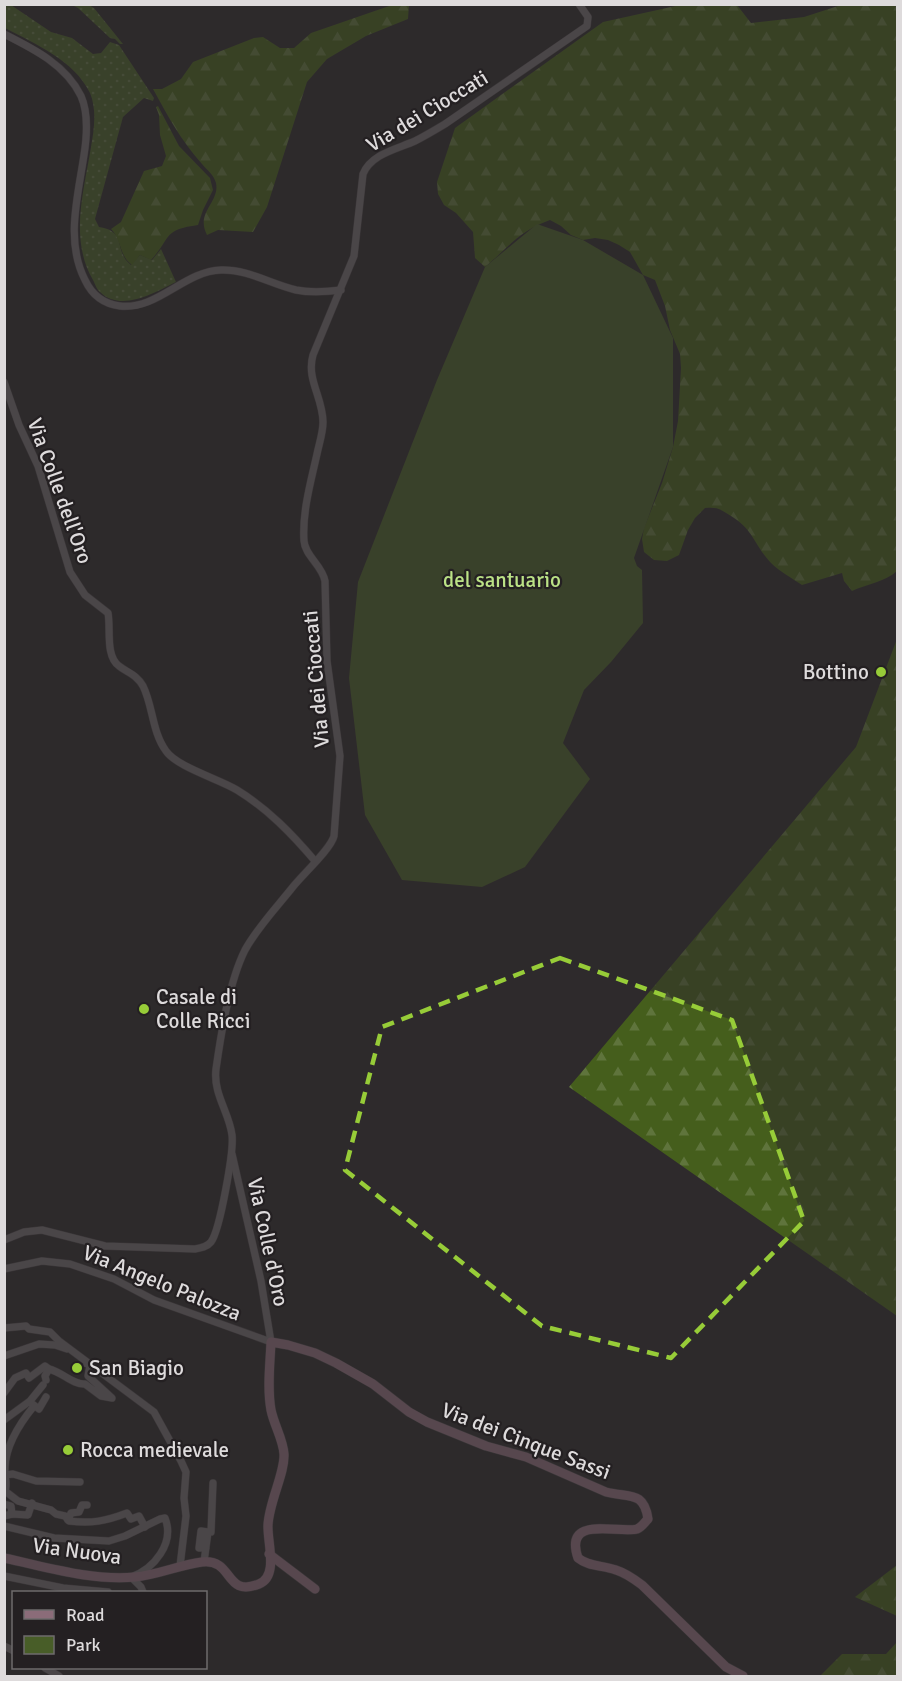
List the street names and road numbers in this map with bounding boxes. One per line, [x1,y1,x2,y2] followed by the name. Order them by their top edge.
[361,64,493,158] street label: Via dei Cioccati
[22,415,98,567] street label: Via Colle dell'Oro
[297,609,335,749] street label: Via dei Cioccati
[242,1175,294,1309] street label: Via Colle d'Oro
[79,1239,245,1327] street label: Via Angelo Palozza
[438,1397,614,1485] street label: Via dei Cinque Sassi
[31,1532,123,1570] street label: Via Nuova

